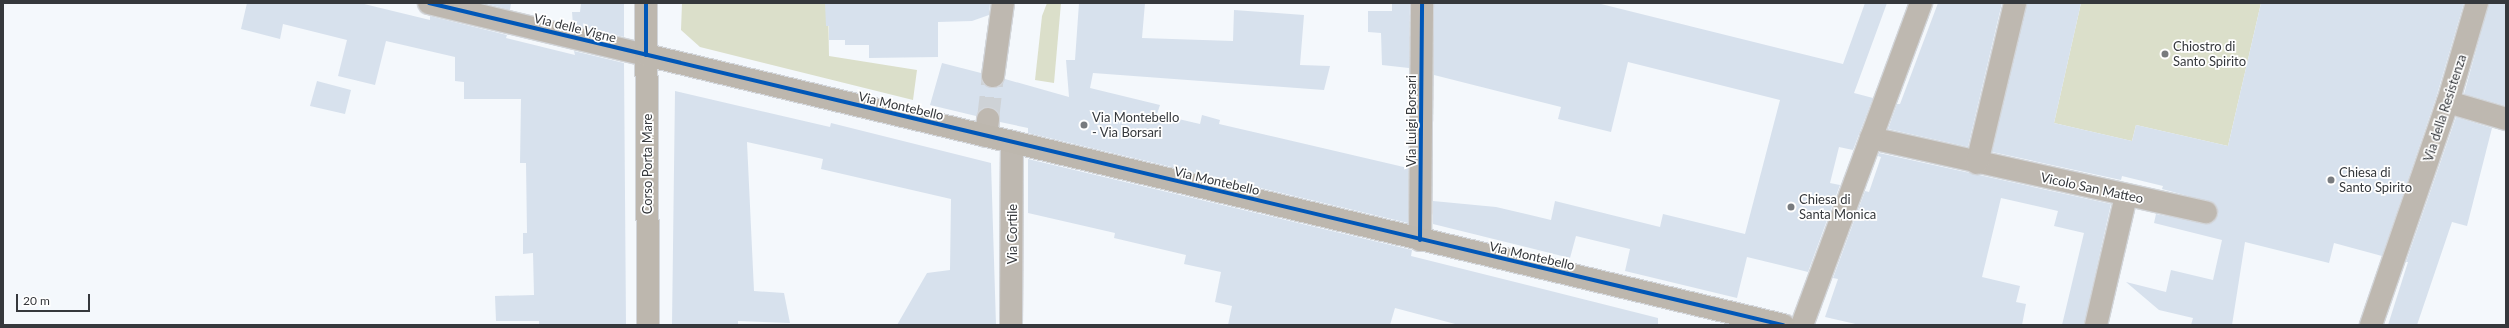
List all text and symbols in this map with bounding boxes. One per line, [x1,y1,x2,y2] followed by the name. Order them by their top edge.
[532,10,618,46] street label: Via delle Vigne
[2173,39,2246,70] place label: Chiostro di Santo Spirito
[2160,49,2170,59] marker: Chiostro di Santo Spirito
[2420,52,2470,164] street label: Via della Resistenza
[1403,75,1419,167] street label: Via Luigi Borsari
[857,89,945,123] street label: Via Montebello
[1092,110,1179,141] place label: Via Montebello - Via Borsari
[639,114,655,214] street label: Corso Porta Mare
[1079,120,1089,130] marker: Via Montebello - Via Borsari
[1173,164,1261,198] street label: Via Montebello
[2339,165,2412,196] place label: Chiesa di Santo Spirito
[2039,170,2145,206] street label: Vicolo San Matteo
[2326,175,2336,185] marker: Chiesa di Santo Spirito
[1799,192,1876,223] place label: Chiesa di Santa Monica
[1786,202,1796,212] marker: Chiesa di Santa Monica
[1004,204,1020,264] street label: Via Cortile
[1488,239,1576,273] street label: Via Montebello
[18,286,92,312] scale bar
[23,293,50,308] text: 20 m

